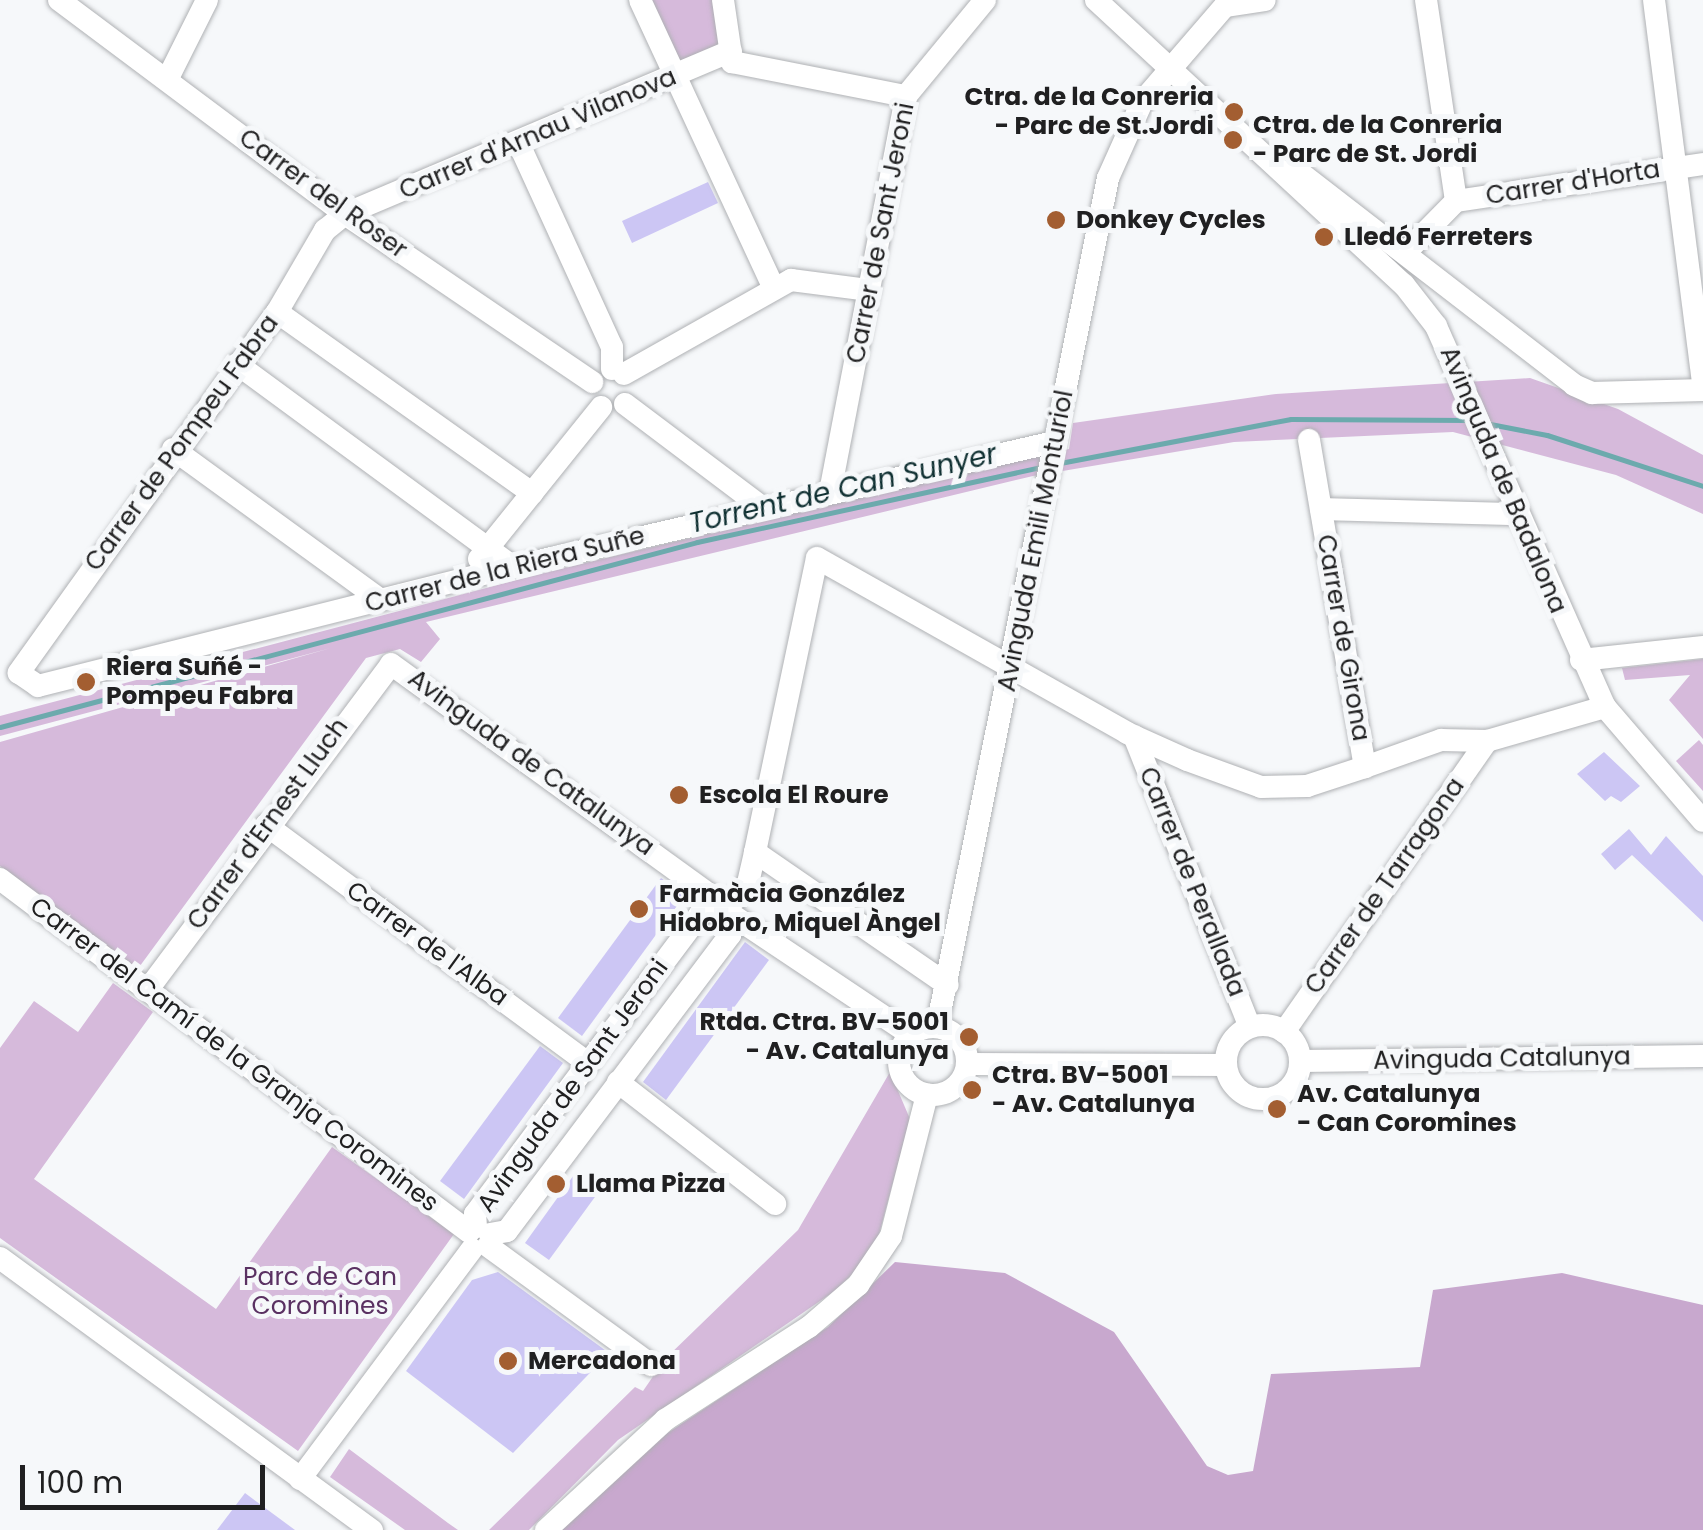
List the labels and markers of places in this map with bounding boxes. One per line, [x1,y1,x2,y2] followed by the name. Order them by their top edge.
[964,83,1214,142] place label: Ctra. de la Conreria - Parc de St.Jordi
[1223,101,1245,123] marker: Ctra. de la Conreria - Parc de St.Jordi
[1253,111,1503,170] place label: Ctra. de la Conreria - Parc de St. Jordi
[1222,129,1244,151] marker: Ctra. de la Conreria - Parc de St. Jordi
[1076,205,1266,235] place label: Donkey Cycles
[1045,209,1067,231] marker: Donkey Cycles
[1344,222,1533,252] place label: Lledó Ferreters
[1313,226,1335,248] marker: Lledó Ferreters
[106,653,294,712] place label: Riera Suñé - Pompeu Fabra
[75,671,97,693] marker: Riera Suñé - Pompeu Fabra
[699,780,889,810] place label: Escola El Roure
[668,784,690,806] marker: Escola El Roure
[659,880,941,939] place label: Farmàcia González Hidobro, Miquel Àngel
[628,898,650,920] marker: Farmàcia González Hidobro, Miquel Àngel
[700,1008,949,1067] place label: Rtda. Ctra. BV-5001 - Av. Catalunya
[958,1026,980,1048] marker: Rtda. Ctra. BV-5001 - Av. Catalunya
[992,1061,1195,1120] place label: Ctra. BV-5001 - Av. Catalunya
[961,1079,983,1101] marker: Ctra. BV-5001 - Av. Catalunya
[1297,1080,1517,1139] place label: Av. Catalunya - Can Coromines
[1266,1098,1288,1120] marker: Av. Catalunya - Can Coromines
[576,1169,726,1199] place label: Llama Pizza
[545,1173,567,1195] marker: Llama Pizza
[528,1346,676,1376] place label: Mercadona
[497,1350,519,1372] marker: Mercadona

